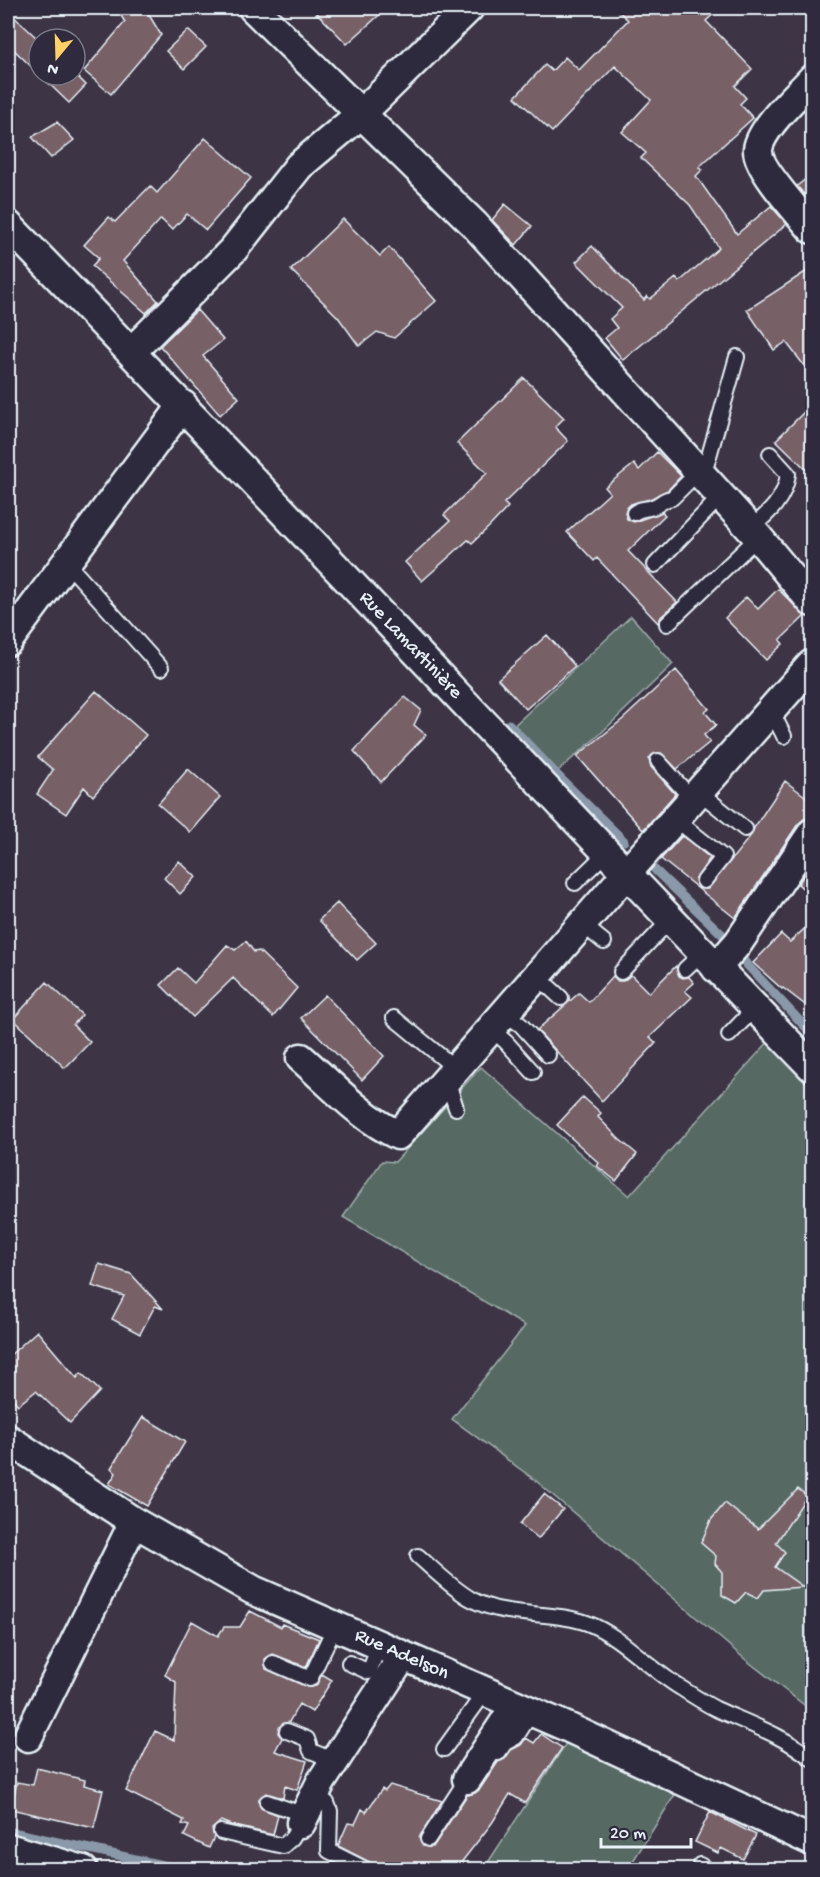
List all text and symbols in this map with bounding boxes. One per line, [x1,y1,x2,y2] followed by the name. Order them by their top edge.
[27,27,87,87] north arrow
[45,57,61,79] text: N
[354,587,467,705] street label: Rue Lamartinière
[351,1624,453,1686] street label: Rue Adelson
[601,1811,691,1849] scale bar
[610,1824,646,1845] text: 20 m

